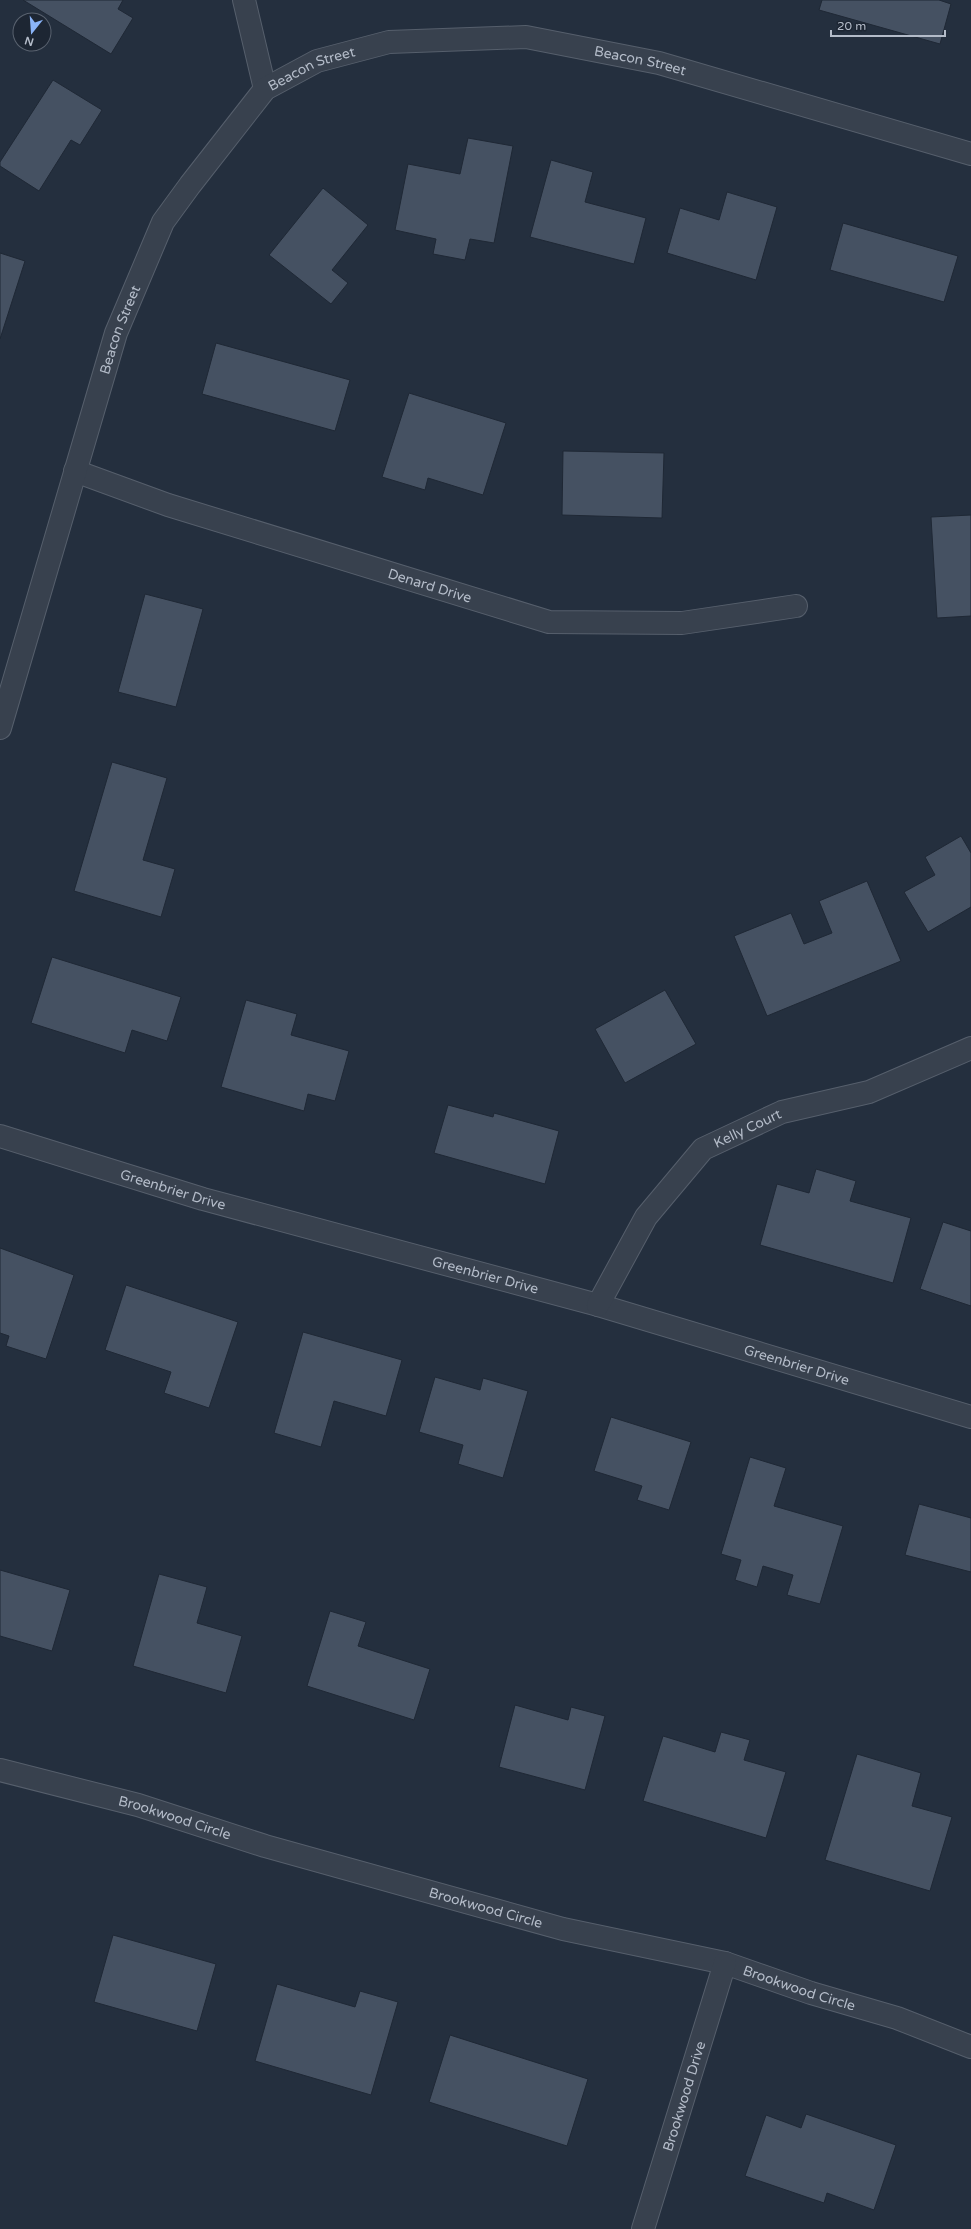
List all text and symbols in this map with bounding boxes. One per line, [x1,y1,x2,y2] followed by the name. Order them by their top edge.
[12,12,52,52] north arrow
[831,12,945,38] scale bar
[837,19,866,33] text: 20 m
[23,34,35,49] text: N
[593,42,689,79] street label: Beacon Street
[265,43,357,94] street label: Beacon Street
[96,282,144,376] street label: Beacon Street
[386,565,474,606] street label: Denard Drive
[711,1105,785,1151] street label: Kelly Court
[118,1165,228,1213] street label: Greenbrier Drive
[430,1252,541,1297] street label: Greenbrier Drive
[742,1341,852,1389] street label: Greenbrier Drive
[117,1792,233,1843] street label: Brookwood Circle
[427,1884,545,1931] street label: Brookwood Circle
[741,1961,857,2014] street label: Brookwood Circle
[659,2039,709,2153] street label: Brookwood Drive

